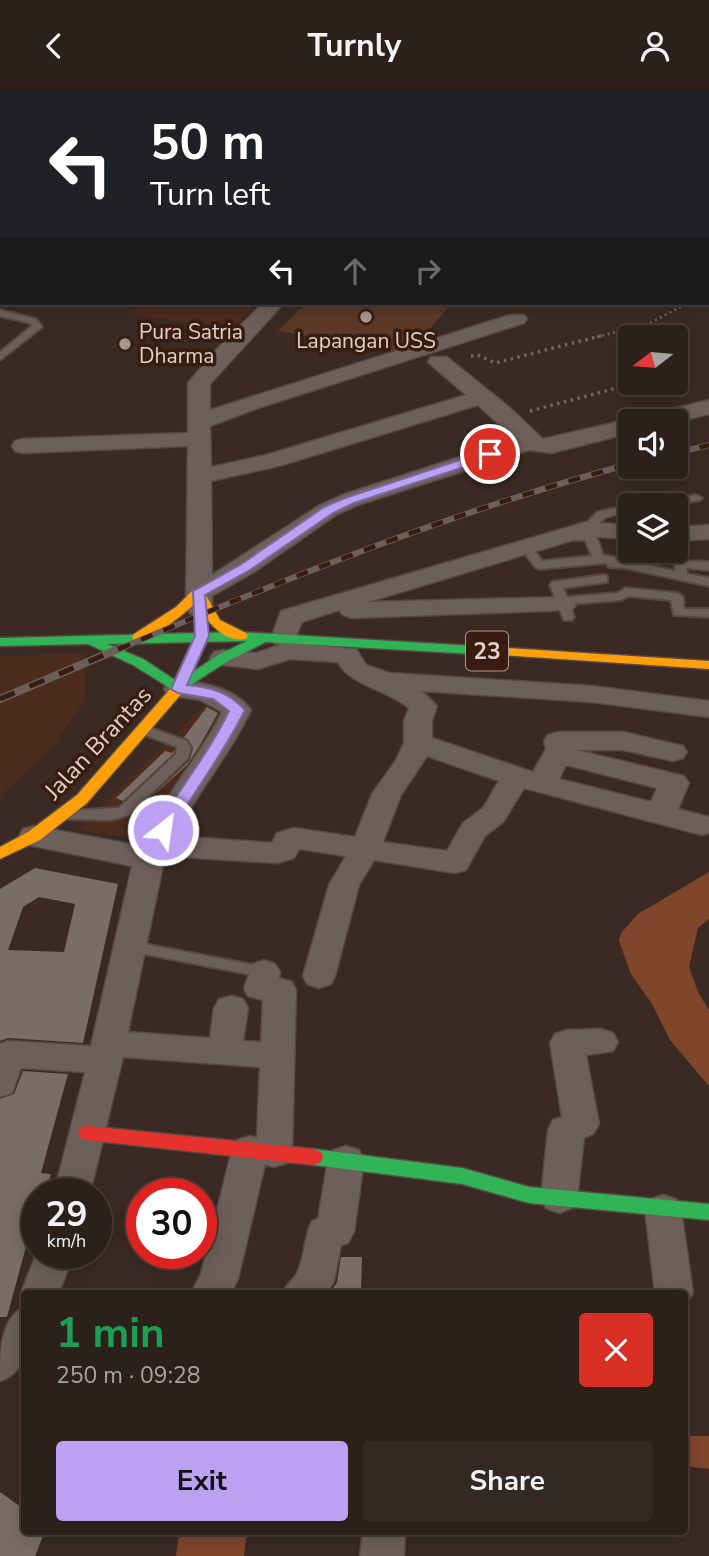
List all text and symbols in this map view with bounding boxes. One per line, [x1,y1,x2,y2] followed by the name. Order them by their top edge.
[308,24,401,67] text: Turnly
[35,27,73,65] icon: back
[636,27,674,65] icon: person
[150,109,265,176] text: 50 m
[35,119,126,210] icon: left
[150,173,270,216] text: Turn left
[263,252,301,290] icon: left
[336,252,374,290] icon: ahead
[409,252,447,290] icon: right
[358,309,374,325] marker: Lapangan USS
[139,318,243,370] place label: Pura Satria Dharma
[618,325,688,395] north arrow
[618,325,688,563] map controls
[296,327,436,355] place label: Lapangan USS
[117,336,133,352] marker: Pura Satria Dharma
[618,409,688,479] button: sound
[460,424,520,484] pin
[471,435,509,473] icon: arrive
[618,493,688,563] button: layers
[466,631,508,671] road number: 23
[37,679,159,807] street label: Jalan Brantas
[126,793,200,867] position arrow
[126,1178,217,1269] speed limit sign: 30
[45,1191,88,1238] text: 29
[47,1229,86,1253] text: km/h
[56,1305,165,1362] text: 1 min
[579,1313,653,1387] button: close
[56,1360,201,1391] text: 250 m · 09:28
[56,1441,348,1521] button: Exit
[362,1441,653,1521] button: Share

